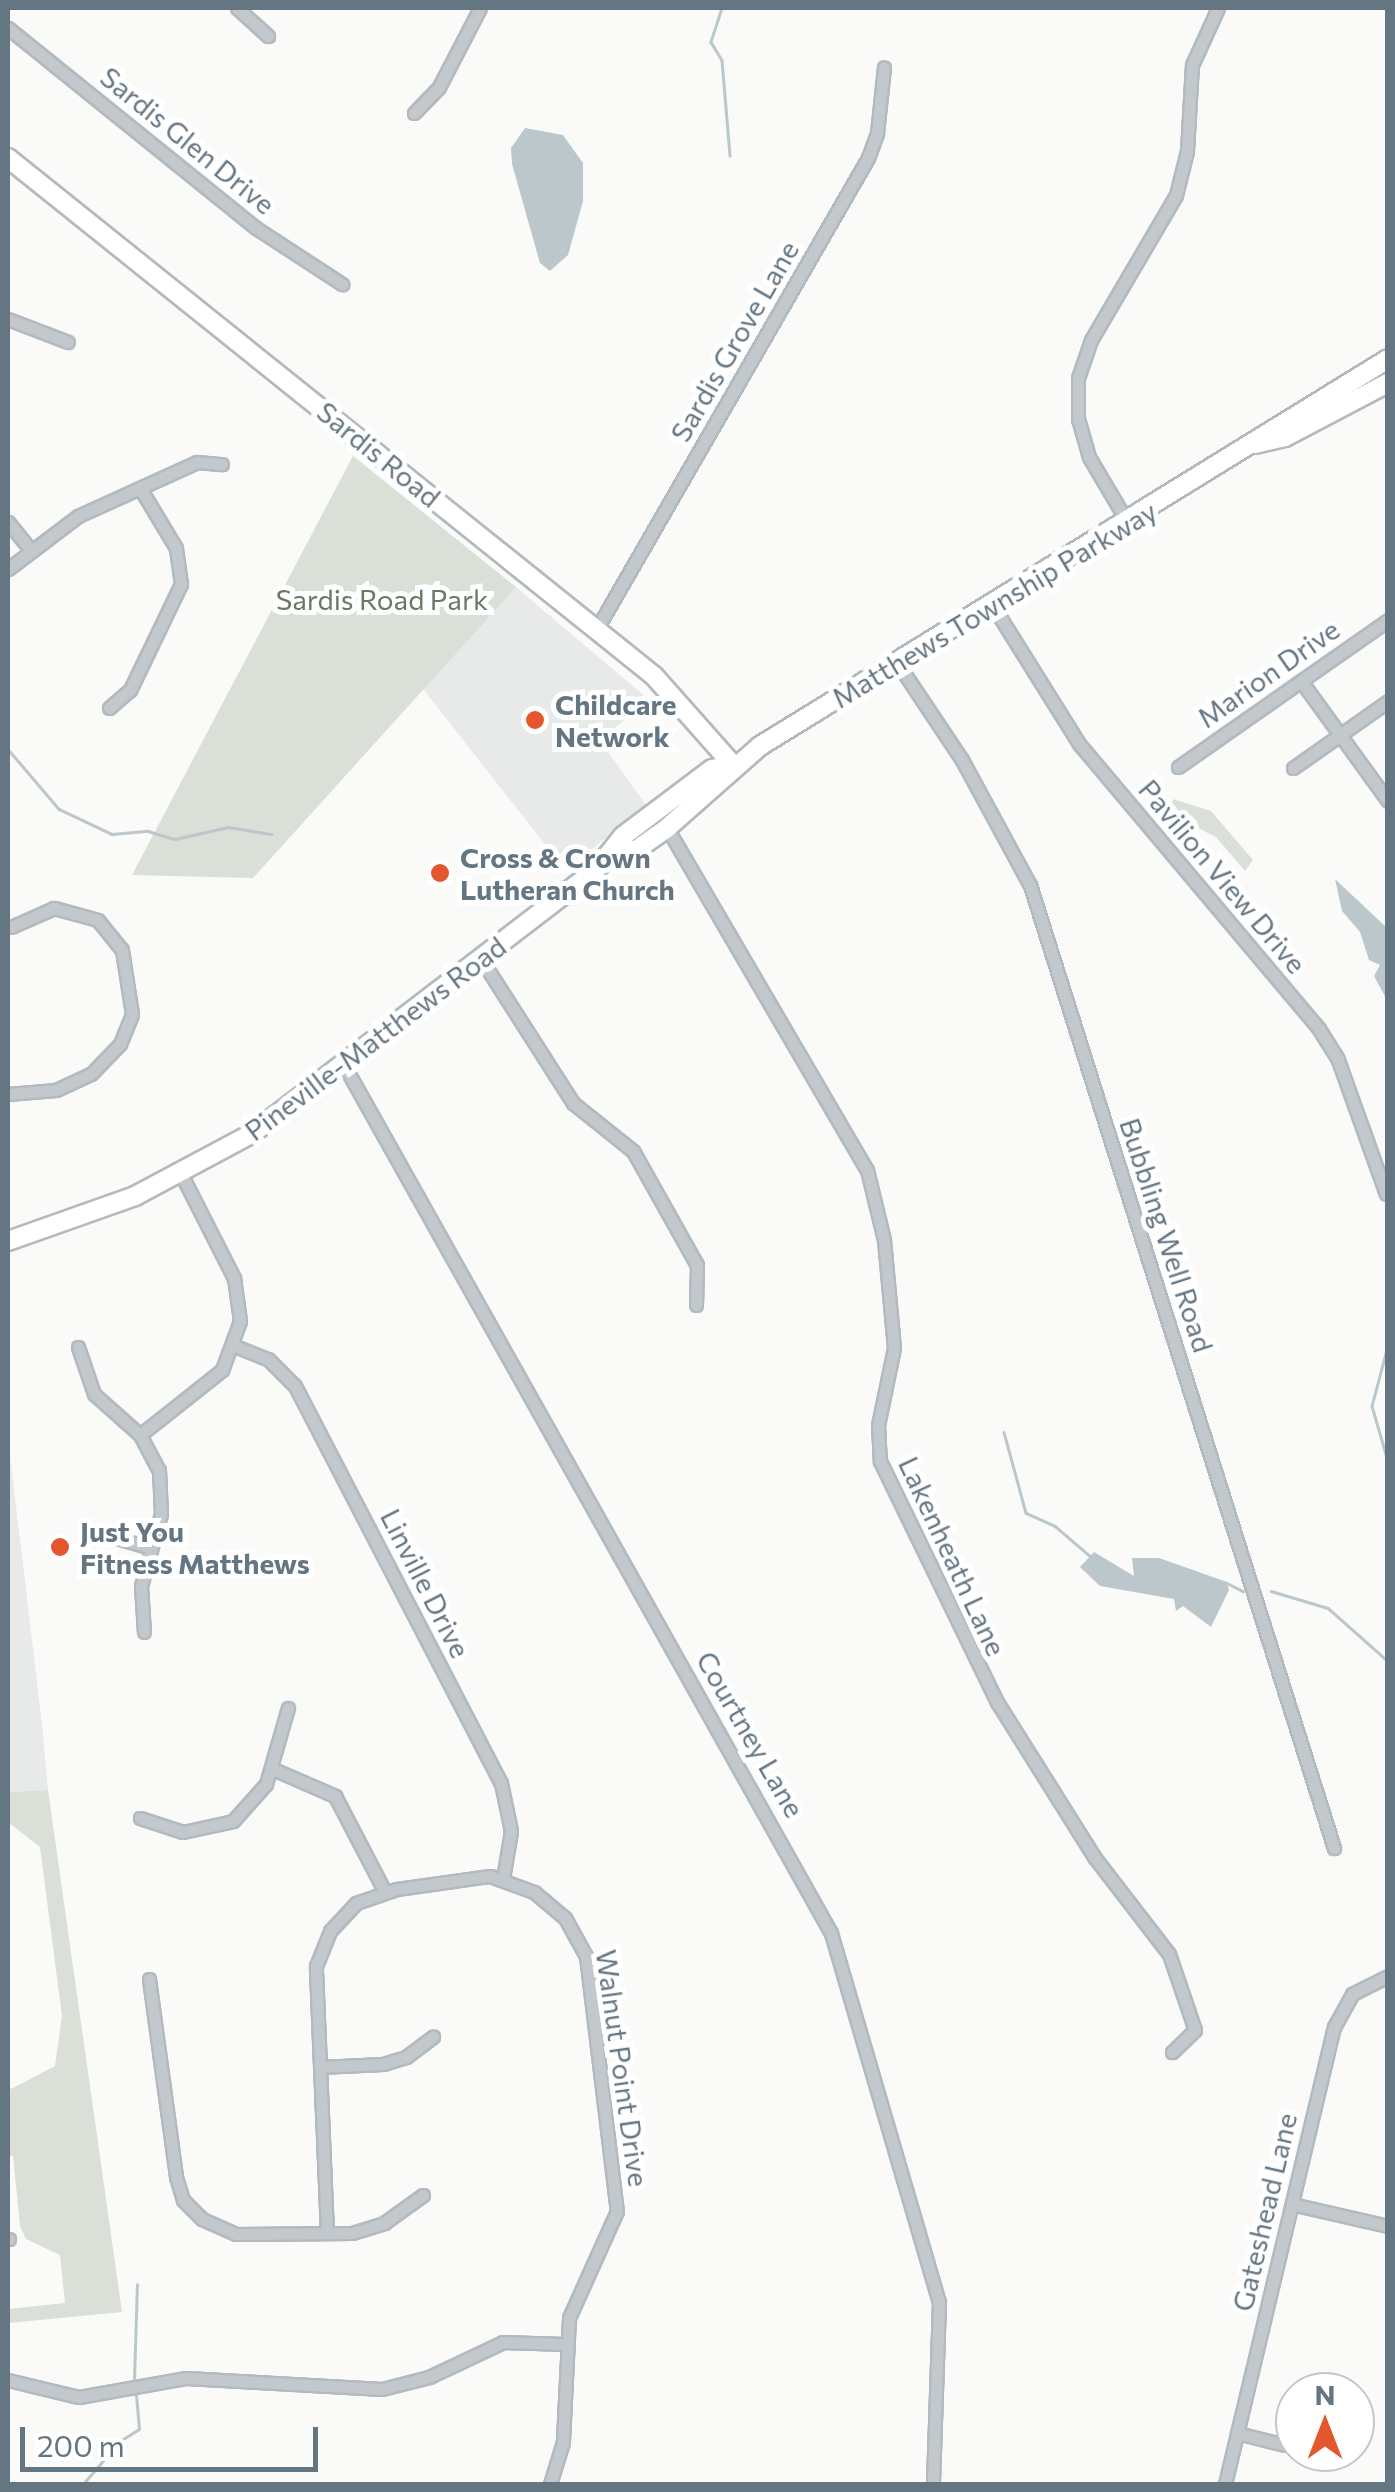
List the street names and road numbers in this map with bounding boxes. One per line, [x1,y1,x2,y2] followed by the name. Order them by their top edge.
[94,59,282,221] street label: Sardis Glen Drive
[663,235,805,447] street label: Sardis Grove Lane
[311,394,447,514] street label: Sardis Road
[826,494,1162,714] street label: Matthews Township Parkway
[1191,612,1345,734] street label: Marion Drive
[1132,772,1314,980] street label: Pavilion View Drive
[238,929,512,1147] street label: Pineville-Matthews Road
[1113,1114,1221,1356] street label: Bubbling Well Road
[892,1451,1014,1661] street label: Lakenheath Lane
[374,1503,478,1663] street label: Linville Drive
[690,1645,812,1823] street label: Courtney Lane
[590,1947,656,2189] street label: Walnut Point Drive
[1225,2110,1303,2314] street label: Gateshead Lane

